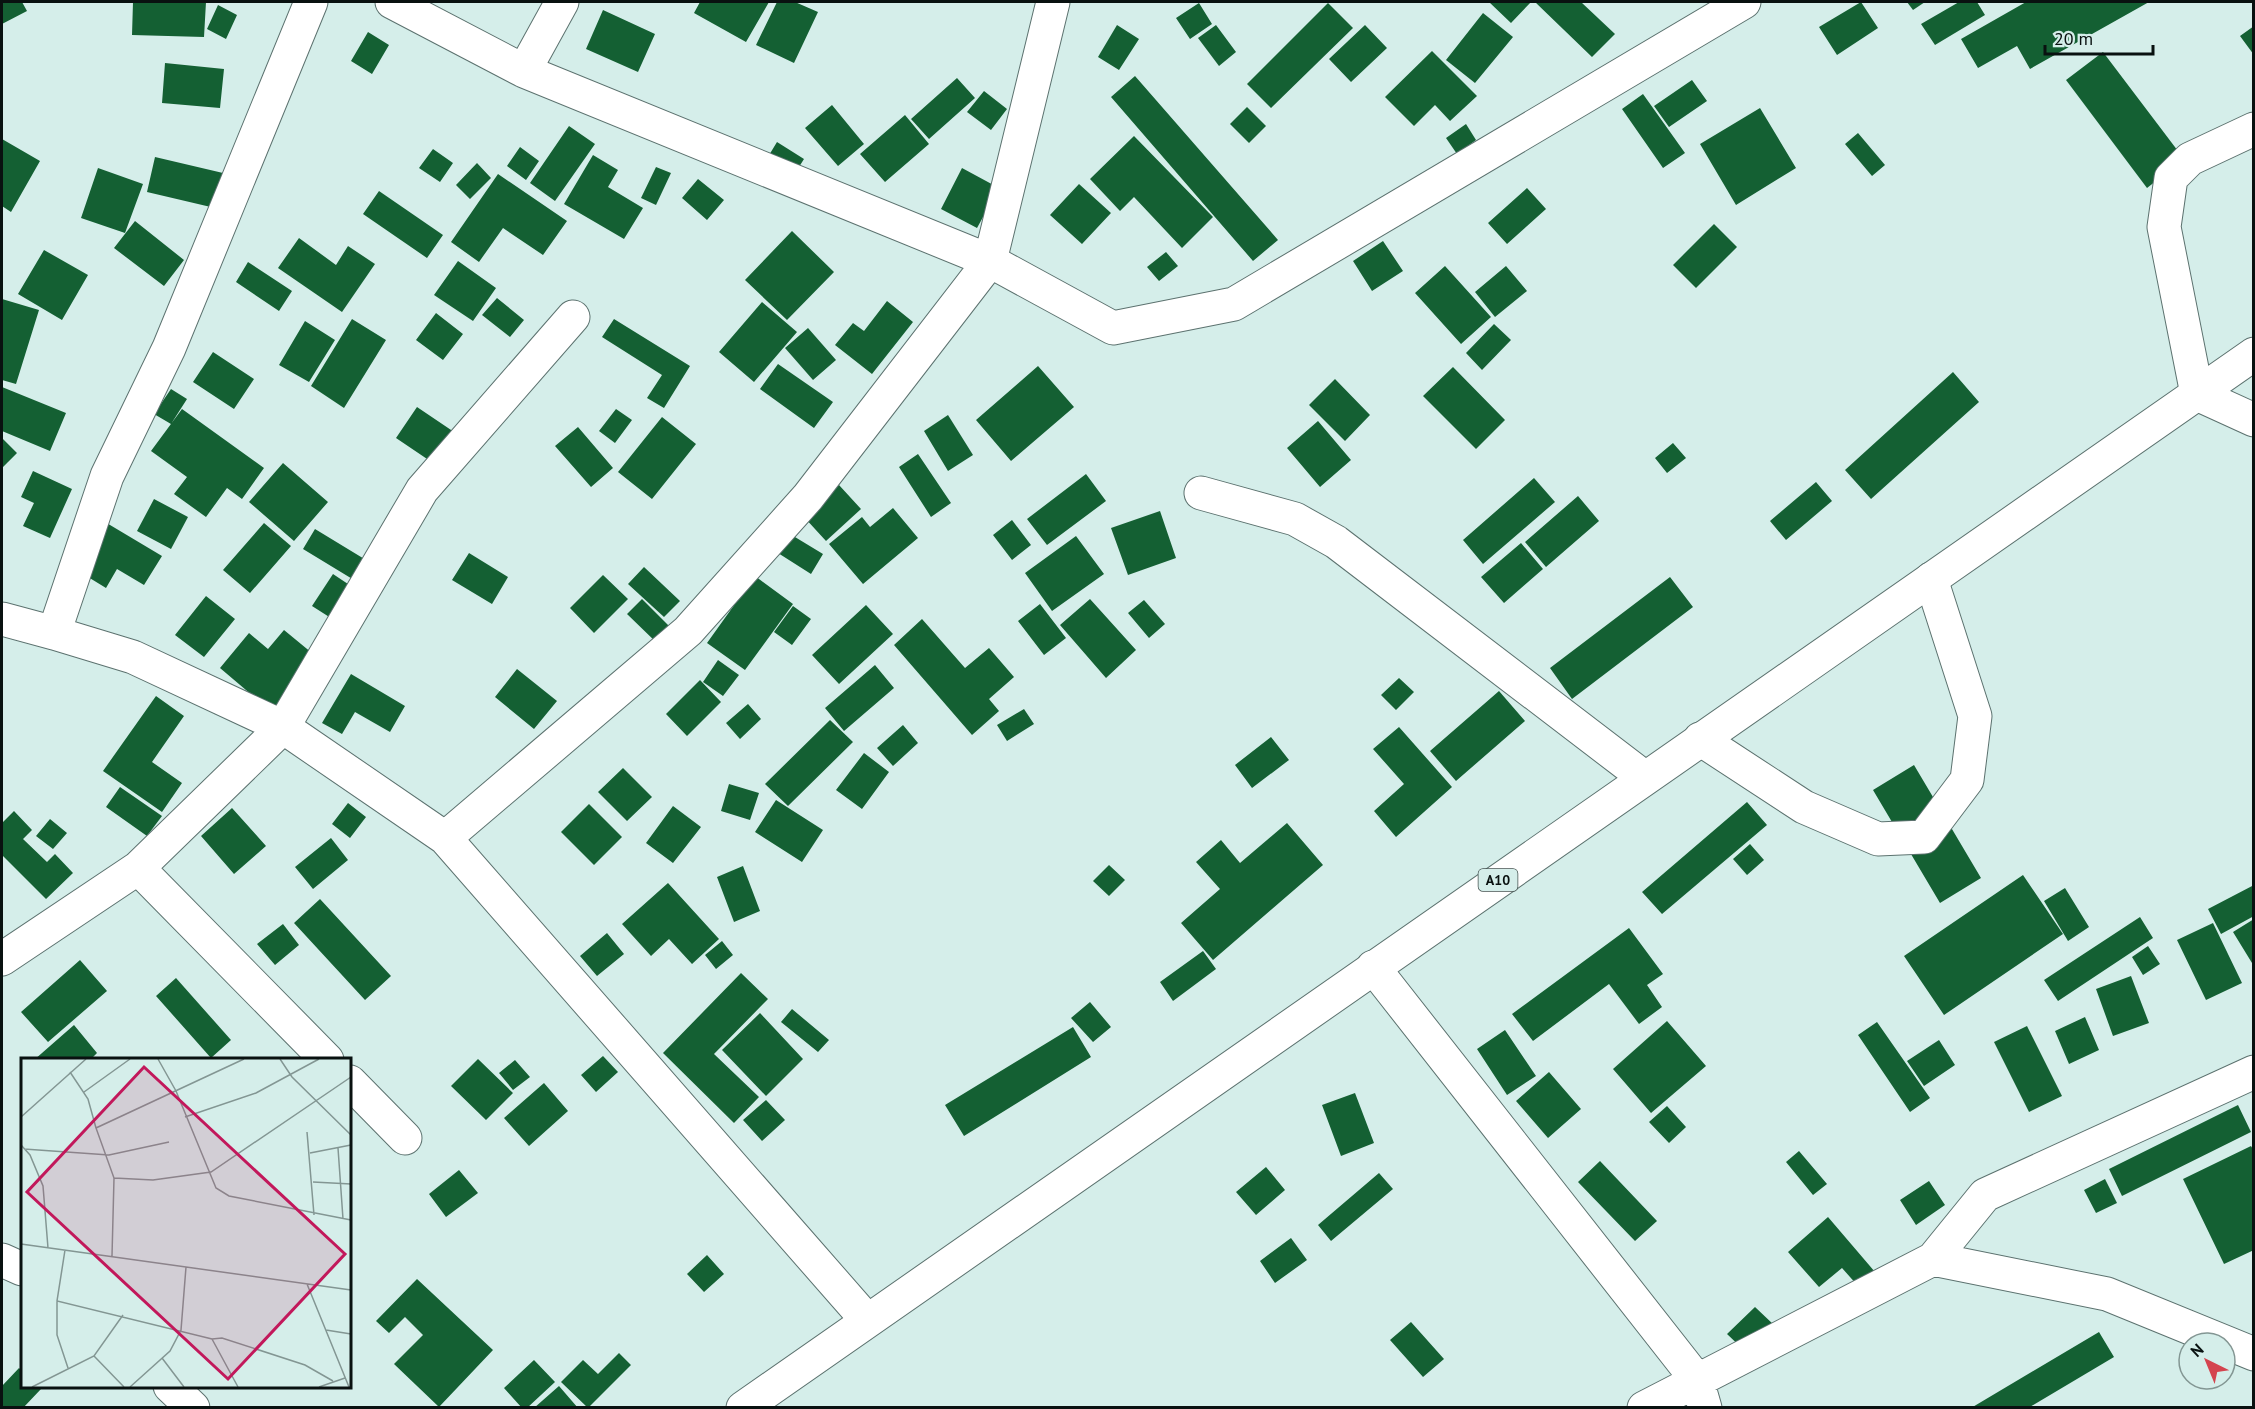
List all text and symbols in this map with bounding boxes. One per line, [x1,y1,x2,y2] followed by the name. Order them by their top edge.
[2045,18,2153,56] scale bar
[2054,27,2093,50] text: 20 m
[1478,869,1518,891] road number: A10
[21,1058,351,1388] inset map
[2177,1331,2237,1391] north arrow
[2186,1339,2207,1361] text: N

